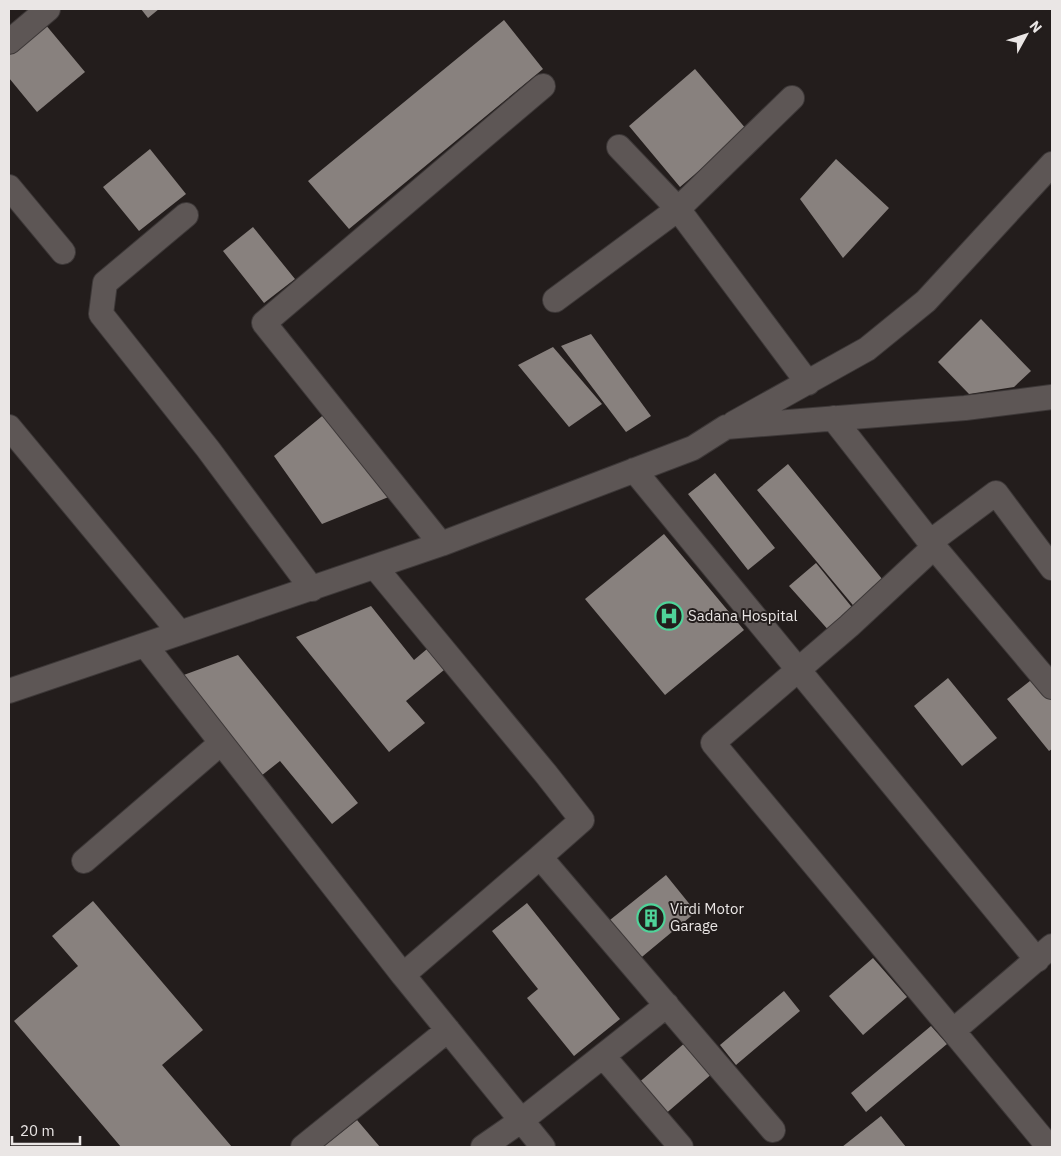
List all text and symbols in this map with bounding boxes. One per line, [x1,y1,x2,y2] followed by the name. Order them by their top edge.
[1001,10,1051,60] north arrow
[1026,17,1046,36] text: N
[654,601,684,631] hospital icon: Sadana Hospital
[688,606,798,625] place label: Sadana Hospital
[670,899,744,935] place label: Virdi Motor Garage
[636,903,666,933] building icon: Virdi Motor Garage
[12,1114,80,1146] scale bar
[20,1121,55,1140] text: 20 m

